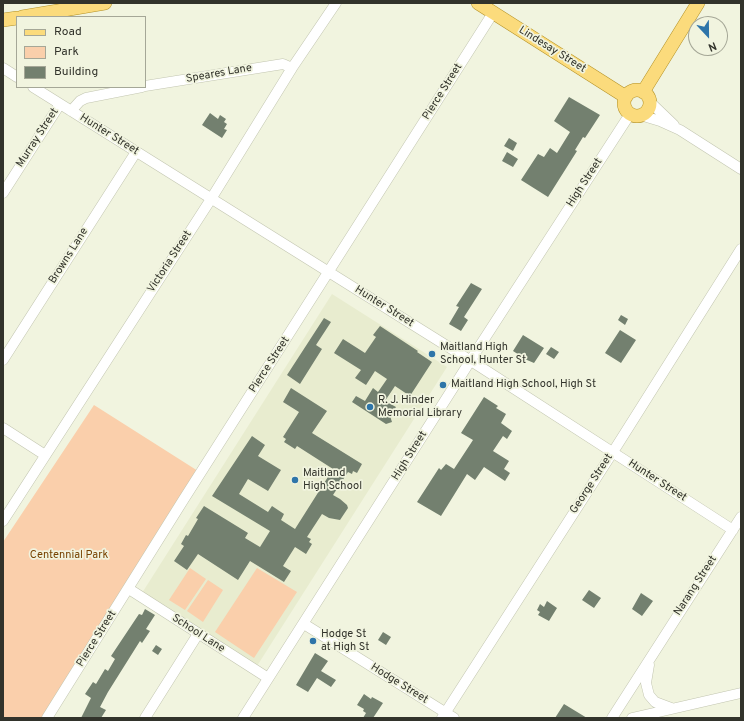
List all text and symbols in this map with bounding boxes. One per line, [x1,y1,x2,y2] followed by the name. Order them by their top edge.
[16,16,146,88] legend
[688,16,728,56] north arrow
[54,24,82,40] text: Road
[516,24,588,76] street label: Lindesay Street
[706,38,718,54] text: N
[54,44,79,60] text: Park
[420,61,466,123] street label: Pierce Street
[185,62,253,86] street label: Speares Lane
[54,64,98,80] text: Building
[14,106,62,170] street label: Murray Street
[77,112,141,158] street label: Hunter Street
[564,156,606,210] street label: High Street
[47,226,91,286] street label: Browns Lane
[145,229,195,295] street label: Victoria Street
[352,284,416,330] street label: Hunter Street
[247,335,293,395] street label: Pierce Street
[440,341,526,367] place label: Maitland High School, Hunter St
[427,349,437,359] marker: Maitland High School, Hunter St
[451,378,596,392] place label: Maitland High School, High St
[438,380,448,390] marker: Maitland High School, High St
[378,394,462,420] place label: R. J. Hinder Memorial Library
[365,402,375,412] marker: R. J. Hinder Memorial Library
[390,429,430,483] street label: High Street
[568,452,616,516] street label: George Street
[625,457,689,505] street label: Hunter Street
[303,467,362,493] place label: Maitland High School
[290,475,300,485] marker: Maitland High School
[30,549,108,563] park label: Centennial Park
[672,554,720,618] street label: Narang Street
[74,608,120,670] street label: Pierce Street
[169,612,227,656] street label: School Lane
[321,628,369,654] place label: Hodge St at High St
[308,636,318,646] marker: Hodge St at High St
[368,661,430,707] street label: Hodge Street

